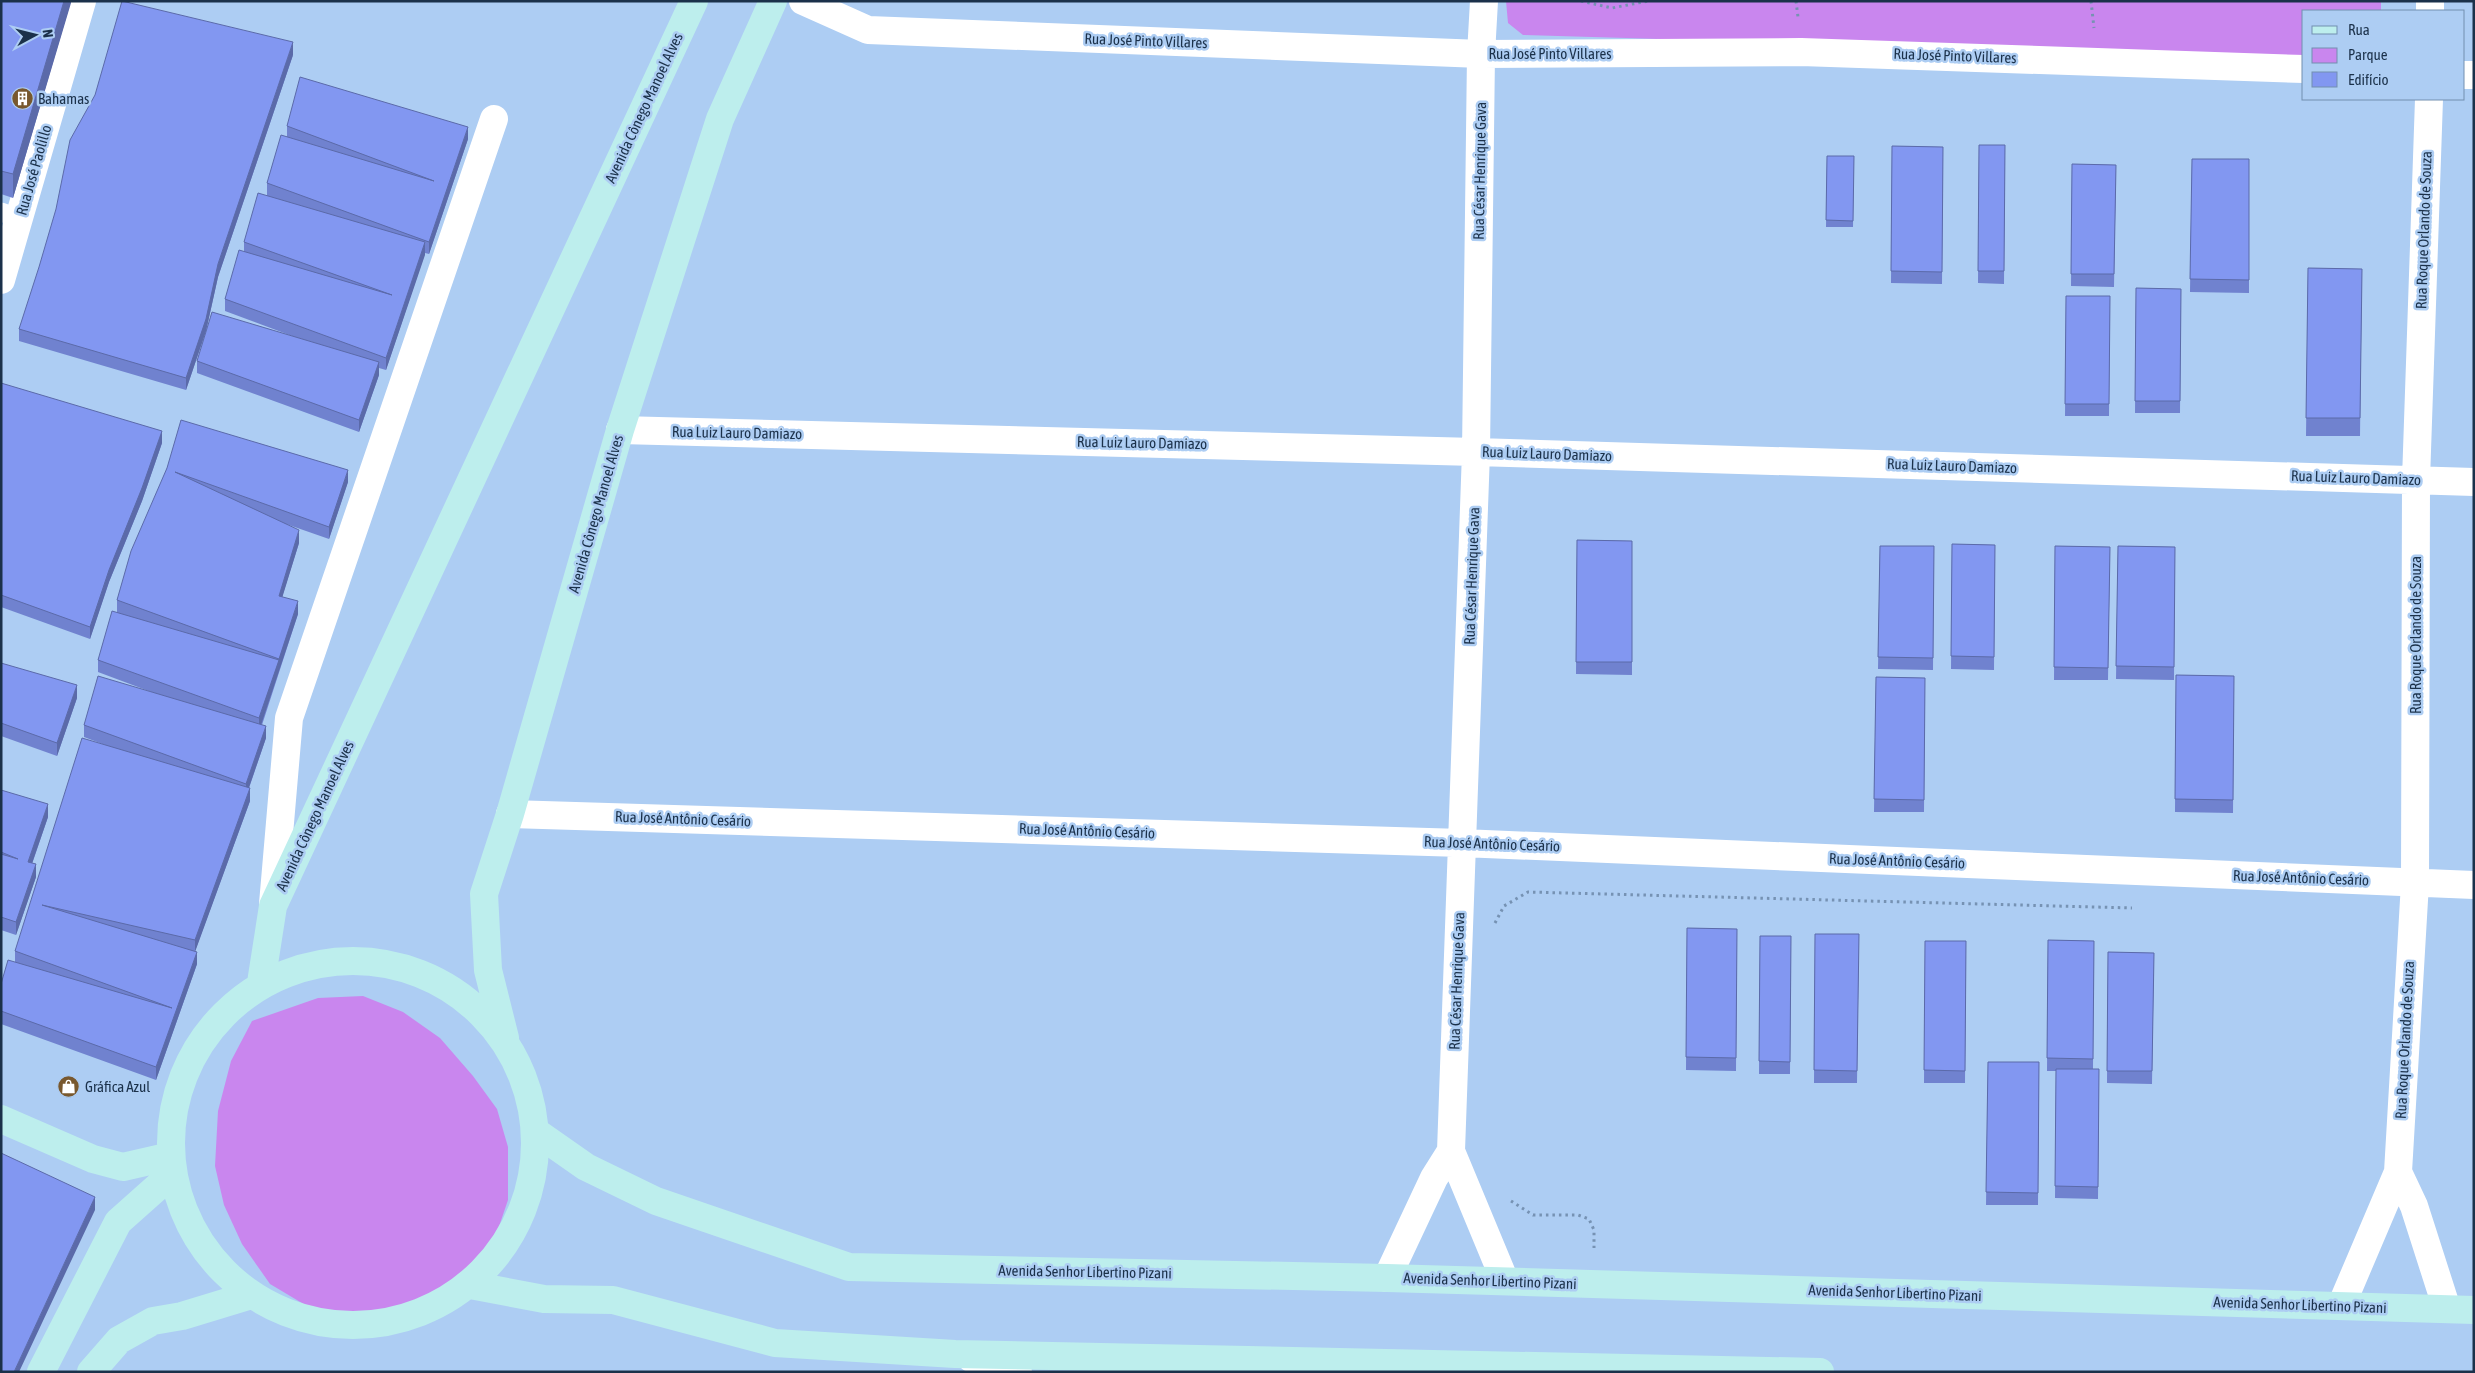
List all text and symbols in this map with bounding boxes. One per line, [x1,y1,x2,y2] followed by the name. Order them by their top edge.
[10,10,60,60] north arrow
[2302,10,2465,100] legend
[2348,21,2370,38] text: Rua
[39,28,56,38] text: N
[601,30,686,186] street label: Avenida Cônego Manoel Alves
[1084,30,1208,51] street label: Rua José Pinto Villares
[1488,45,1612,62] street label: Rua José Pinto Villares
[1893,45,2017,66] street label: Rua José Pinto Villares
[2348,46,2388,63] text: Parque
[2348,71,2389,88] text: Edifício
[10,87,34,111] building icon: Bahamas
[38,90,89,107] place label: Bahamas
[1470,102,1489,240] street label: Rua César Henrique Gava
[13,123,55,217] street label: Rua José Paolillo
[2412,151,2435,309] street label: Rua Roque Orlando de Souza
[672,423,802,442] street label: Rua Luiz Lauro Damiazo
[565,433,626,595] street label: Avenida Cônego Manoel Alves
[1077,433,1207,452] street label: Rua Luiz Lauro Damiazo
[1482,443,1612,464] street label: Rua Luiz Lauro Damiazo
[1887,455,2017,476] street label: Rua Luiz Lauro Damiazo
[2291,467,2421,488] street label: Rua Luiz Lauro Damiazo
[1461,507,1482,645] street label: Rua César Henrique Gava
[2407,556,2424,714] street label: Rua Roque Orlando de Souza
[272,738,357,894] street label: Avenida Cônego Manoel Alves
[615,808,751,829] street label: Rua José Antônio Cesário
[1019,820,1155,841] street label: Rua José Antônio Cesário
[1424,833,1560,854] street label: Rua José Antônio Cesário
[1829,850,1965,871] street label: Rua José Antônio Cesário
[2233,867,2369,888] street label: Rua José Antônio Cesário
[1446,912,1467,1050] street label: Rua César Henrique Gava
[2392,961,2417,1119] street label: Rua Roque Orlando de Souza
[57,1075,81,1099] shop icon: Gráfica Azul
[85,1078,150,1095] place label: Gráfica Azul
[998,1261,1172,1282] street label: Avenida Senhor Libertino Pizani
[1403,1269,1577,1292] street label: Avenida Senhor Libertino Pizani
[1808,1281,1982,1304] street label: Avenida Senhor Libertino Pizani
[2213,1293,2387,1316] street label: Avenida Senhor Libertino Pizani

